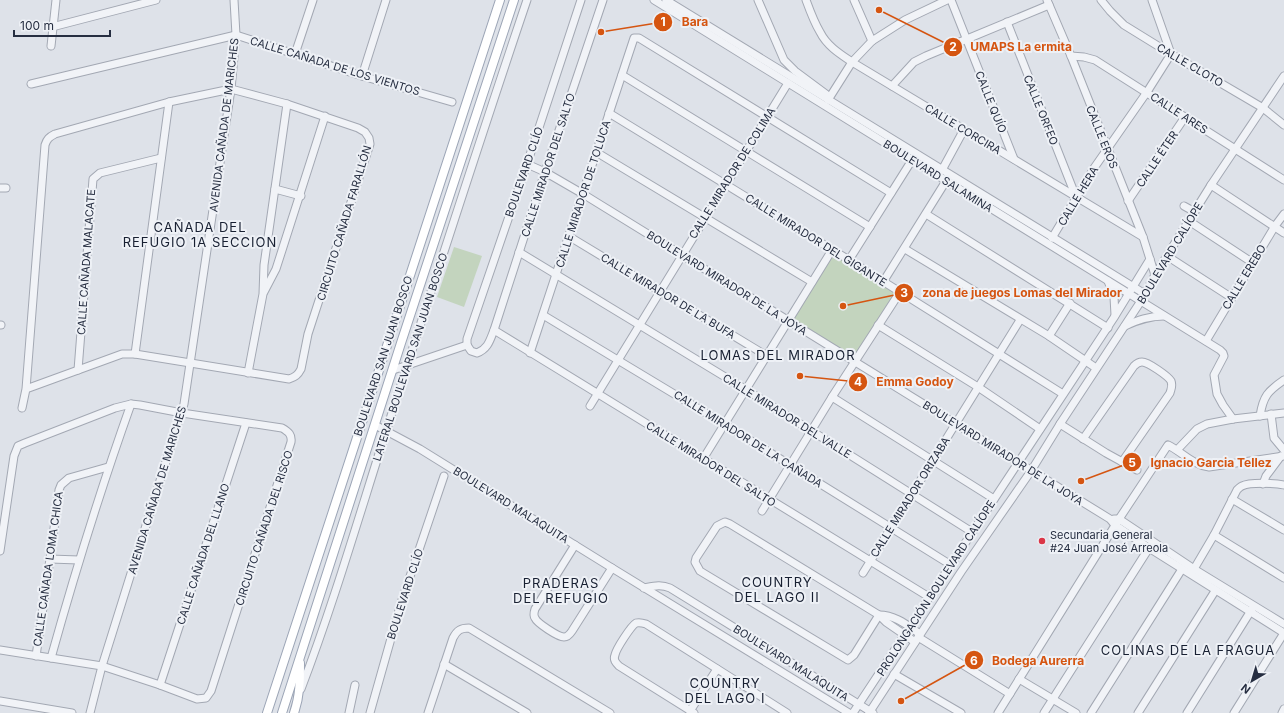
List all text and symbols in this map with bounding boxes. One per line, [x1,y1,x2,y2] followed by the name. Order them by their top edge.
[653,10,716,34] callout: Bara
[14,12,110,38] scale bar
[660,14,666,29] text: 1
[682,14,708,29] text: Bara
[20,18,54,33] text: 100 m
[248,33,422,99] street label: CALLE CAÑADA DE LOS VIENTOS
[943,35,1080,59] callout: UMAPS La ermita
[206,37,242,213] street label: AVENIDA CAÑADA DE MARICHES
[949,39,957,54] text: 2
[970,39,1072,54] text: UMAPS La ermita
[1154,40,1226,90] street label: CALLE CLOTO
[972,69,1010,135] street label: CALLE QUÍO
[1021,73,1061,147] street label: CALLE ORFEO
[1148,89,1210,137] street label: CALLE ARES
[518,91,578,239] street label: CALLE MIRADOR DEL SALTO
[922,101,1004,158] street label: CALLE CORCIRA
[1083,103,1121,171] street label: CALLE EROS
[686,104,779,241] street label: CALLE MIRADOR DE COLIMA
[553,118,614,270] street label: CALLE MIRADOR DE TOLUCA
[502,125,546,219] street label: BOULEVARD CLÍO
[1133,128,1181,190] street label: CALLE ÉTER
[881,137,996,216] street label: BOULEVARD SALAMINA
[314,144,374,302] street label: CIRCUITO CAÑADA FARALLÓN
[1055,163,1101,228] street label: CALLE HERA
[74,189,98,335] street label: CALLE CAÑADA MALACATE
[743,191,889,289] street label: CALLE MIRADOR DEL GIGANTE
[1134,200,1206,306] street label: BOULEVARD CALÍOPE
[123,219,277,250] district label: CAÑADA DEL REFUGIO 1A SECCION
[644,228,810,339] street label: BOULEVARD MIRADOR DE LA JOYA
[1219,242,1269,312] street label: CALLE EREBO
[598,250,738,342] street label: CALLE MIRADOR DE LA BUFA
[370,251,450,463] street label: LATERAL BOULEVARD SAN JUAN BOSCO
[350,274,416,438] street label: BOULEVARD SAN JUAN BOSCO
[894,281,1130,305] callout: zona de juegos Lomas del Mirador
[900,285,908,300] text: 3
[922,285,1122,300] text: zona de juegos Lomas del Mirador
[700,347,856,363] district label: LOMAS DEL MIRADOR
[848,370,962,394] callout: Emma Godoy
[720,371,854,461] street label: CALLE MIRADOR DEL VALLE
[854,374,862,389] text: 4
[876,374,954,389] text: Emma Godoy
[671,387,825,491] street label: CALLE MIRADOR DE LA CAÑADA
[920,398,1086,509] street label: BOULEVARD MIRADOR DE LA JOYA
[125,404,189,576] street label: AVENIDA CAÑADA DE MARICHES
[643,418,779,510] street label: CALLE MIRADOR DEL SALTO
[867,434,953,560] street label: CALLE MIRADOR ORIZABA
[232,449,296,607] street label: CIRCUITO CAÑADA DEL RISCO
[1122,450,1279,474] callout: Ignacio Garcia Tellez
[1128,455,1136,470] text: 5
[1150,455,1272,470] text: Ignacio Garcia Tellez
[451,464,572,547] street label: BOULEVARD MALAQUITA
[174,482,232,626] street label: CALLE CAÑADA DEL LLANO
[30,490,66,648] street label: CALLE CAÑADA LOMA CHICA
[874,497,998,679] street label: PROLONGACIÓN BOULEVARD CALÍOPE
[1050,528,1168,555] place label: Secundaria General #24 Juan José Arreola
[1037,536,1047,546] marker: Secundaria General #24 Juan José Arreola
[384,547,426,641] street label: BOULEVARD CLÍO
[734,574,820,605] district label: COUNTRY DEL LAGO II
[513,575,609,606] district label: PRADERAS DEL REFUGIO
[731,622,852,705] street label: BOULEVARD MALAQUITA
[1101,642,1275,658] district label: COLINAS DE LA FRAGUA
[964,648,1092,672] callout: Bodega Aurerra
[970,653,978,668] text: 6
[992,653,1084,668] text: Bodega Aurerra
[1232,661,1272,701] north arrow
[685,675,765,706] district label: COUNTRY DEL LAGO I
[1238,681,1253,697] text: N

